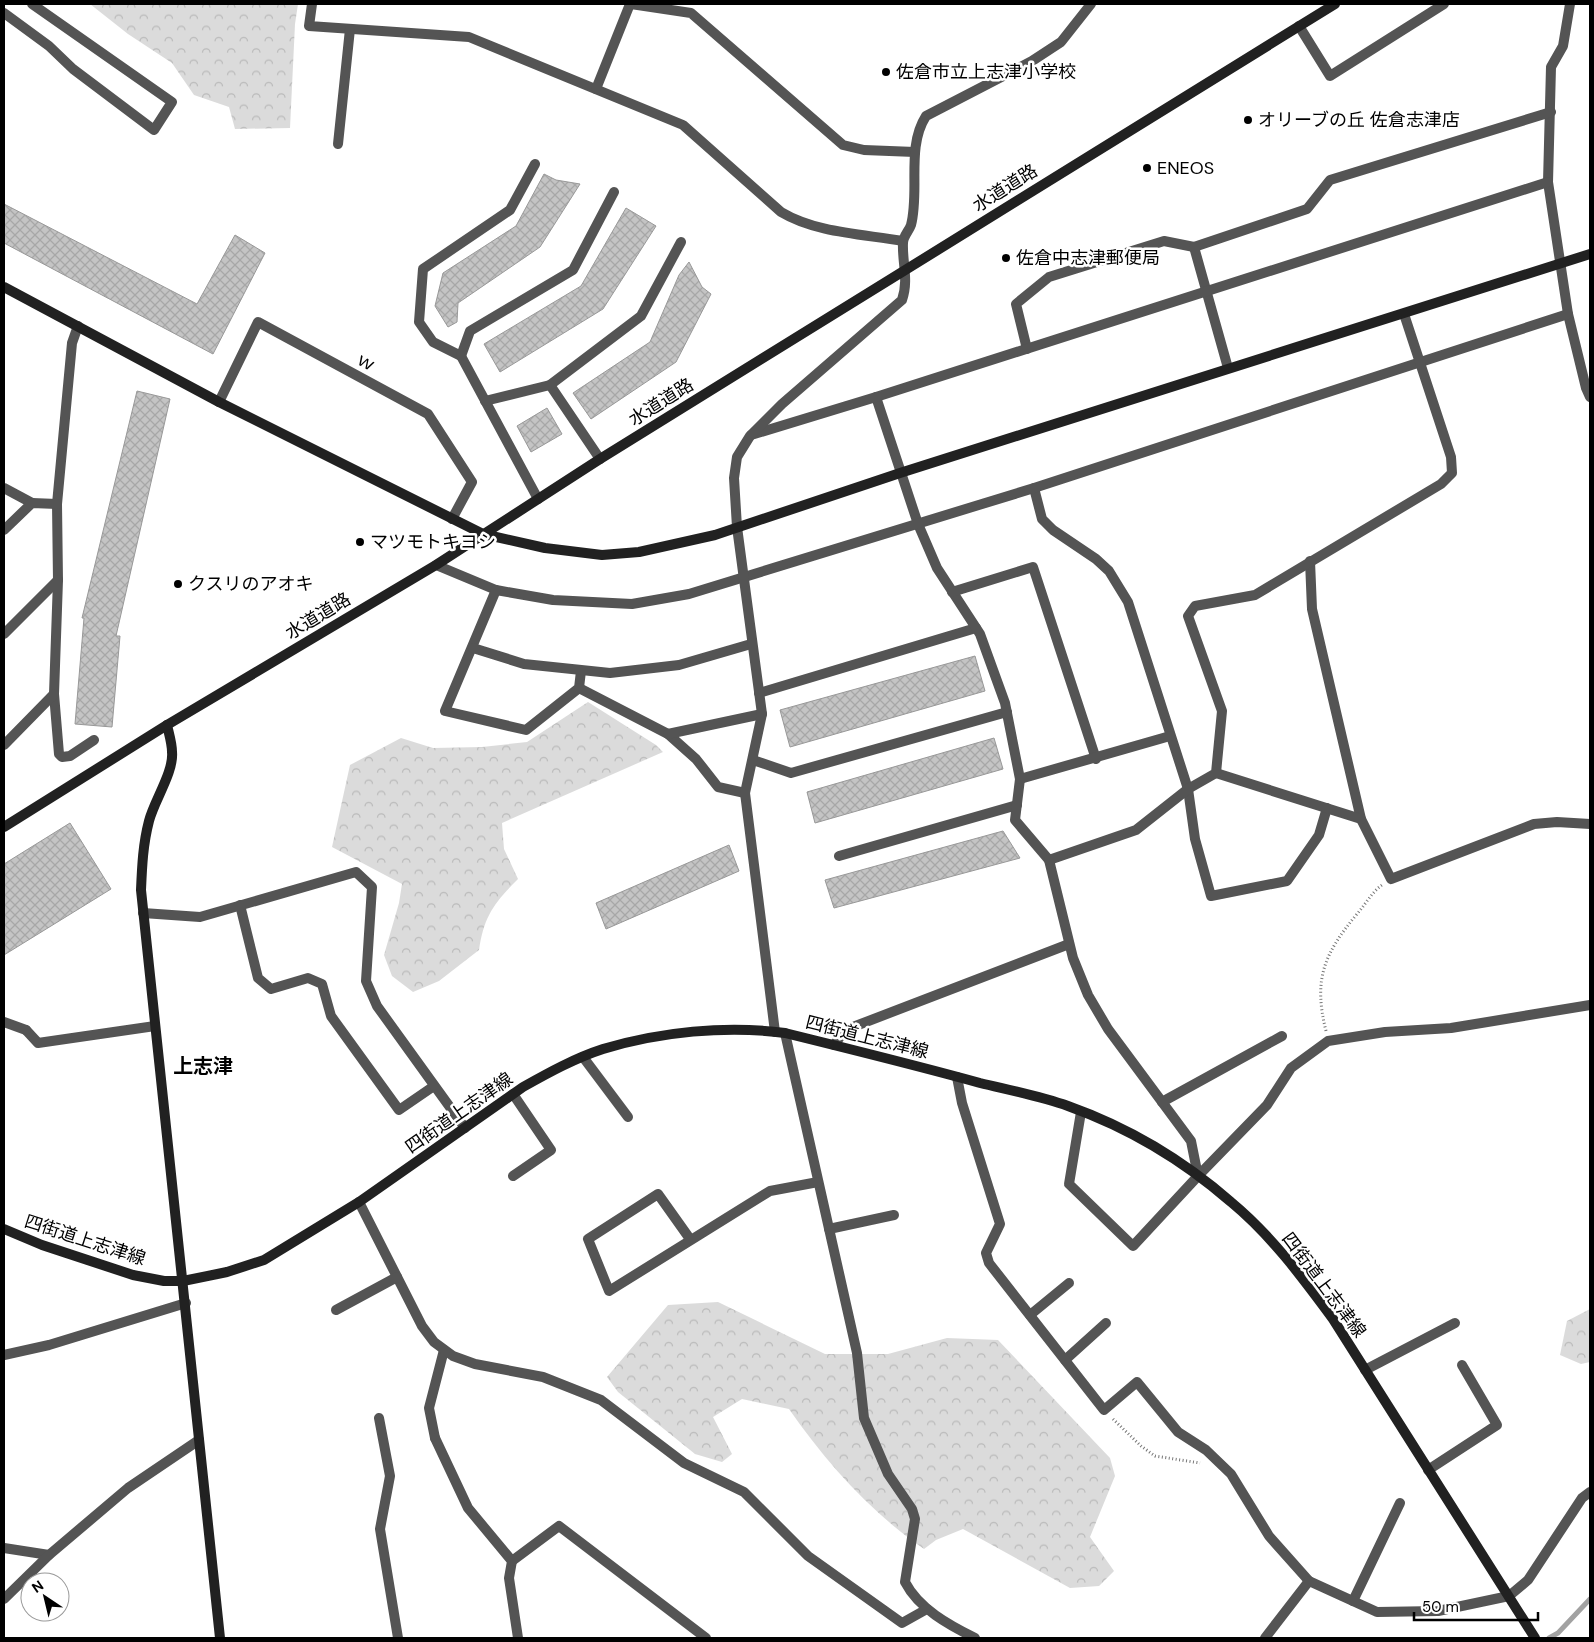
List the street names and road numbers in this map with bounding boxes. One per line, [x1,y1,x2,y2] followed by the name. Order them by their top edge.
[968,159,1042,217] street label: 水道道路
[352,347,380,377] street label: ｗ
[624,373,698,431] street label: 水道道路
[281,587,355,645] street label: 水道道路
[803,1010,931,1064] street label: 四街道上志津線
[401,1067,517,1159] street label: 四街道上志津線
[21,1209,149,1271] street label: 四街道上志津線
[1277,1227,1371,1343] street label: 四街道上志津線

